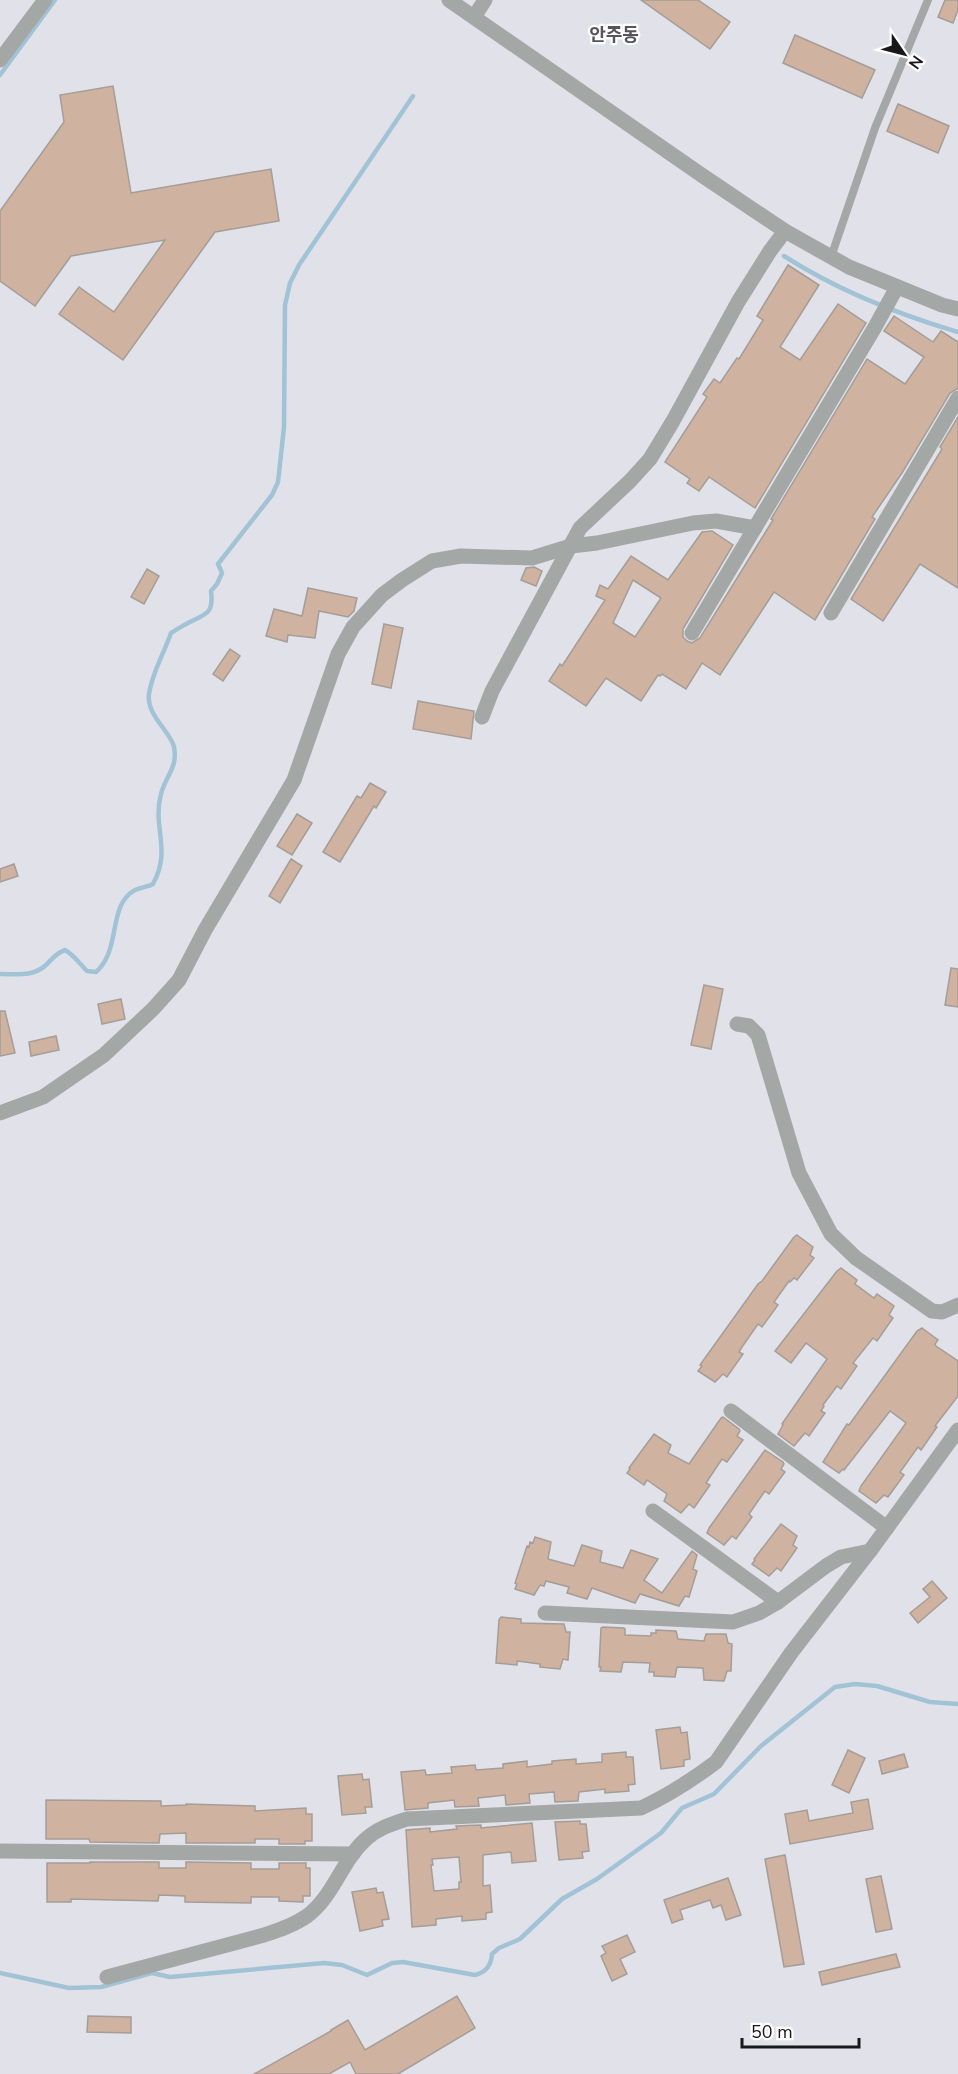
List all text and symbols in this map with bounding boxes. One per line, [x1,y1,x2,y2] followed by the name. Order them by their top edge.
[589,23,639,47] district label: 안주동
[874,24,934,84] north arrow
[903,51,928,73] text: N
[742,2011,859,2049] scale bar
[751,2020,793,2044] text: 50 m

